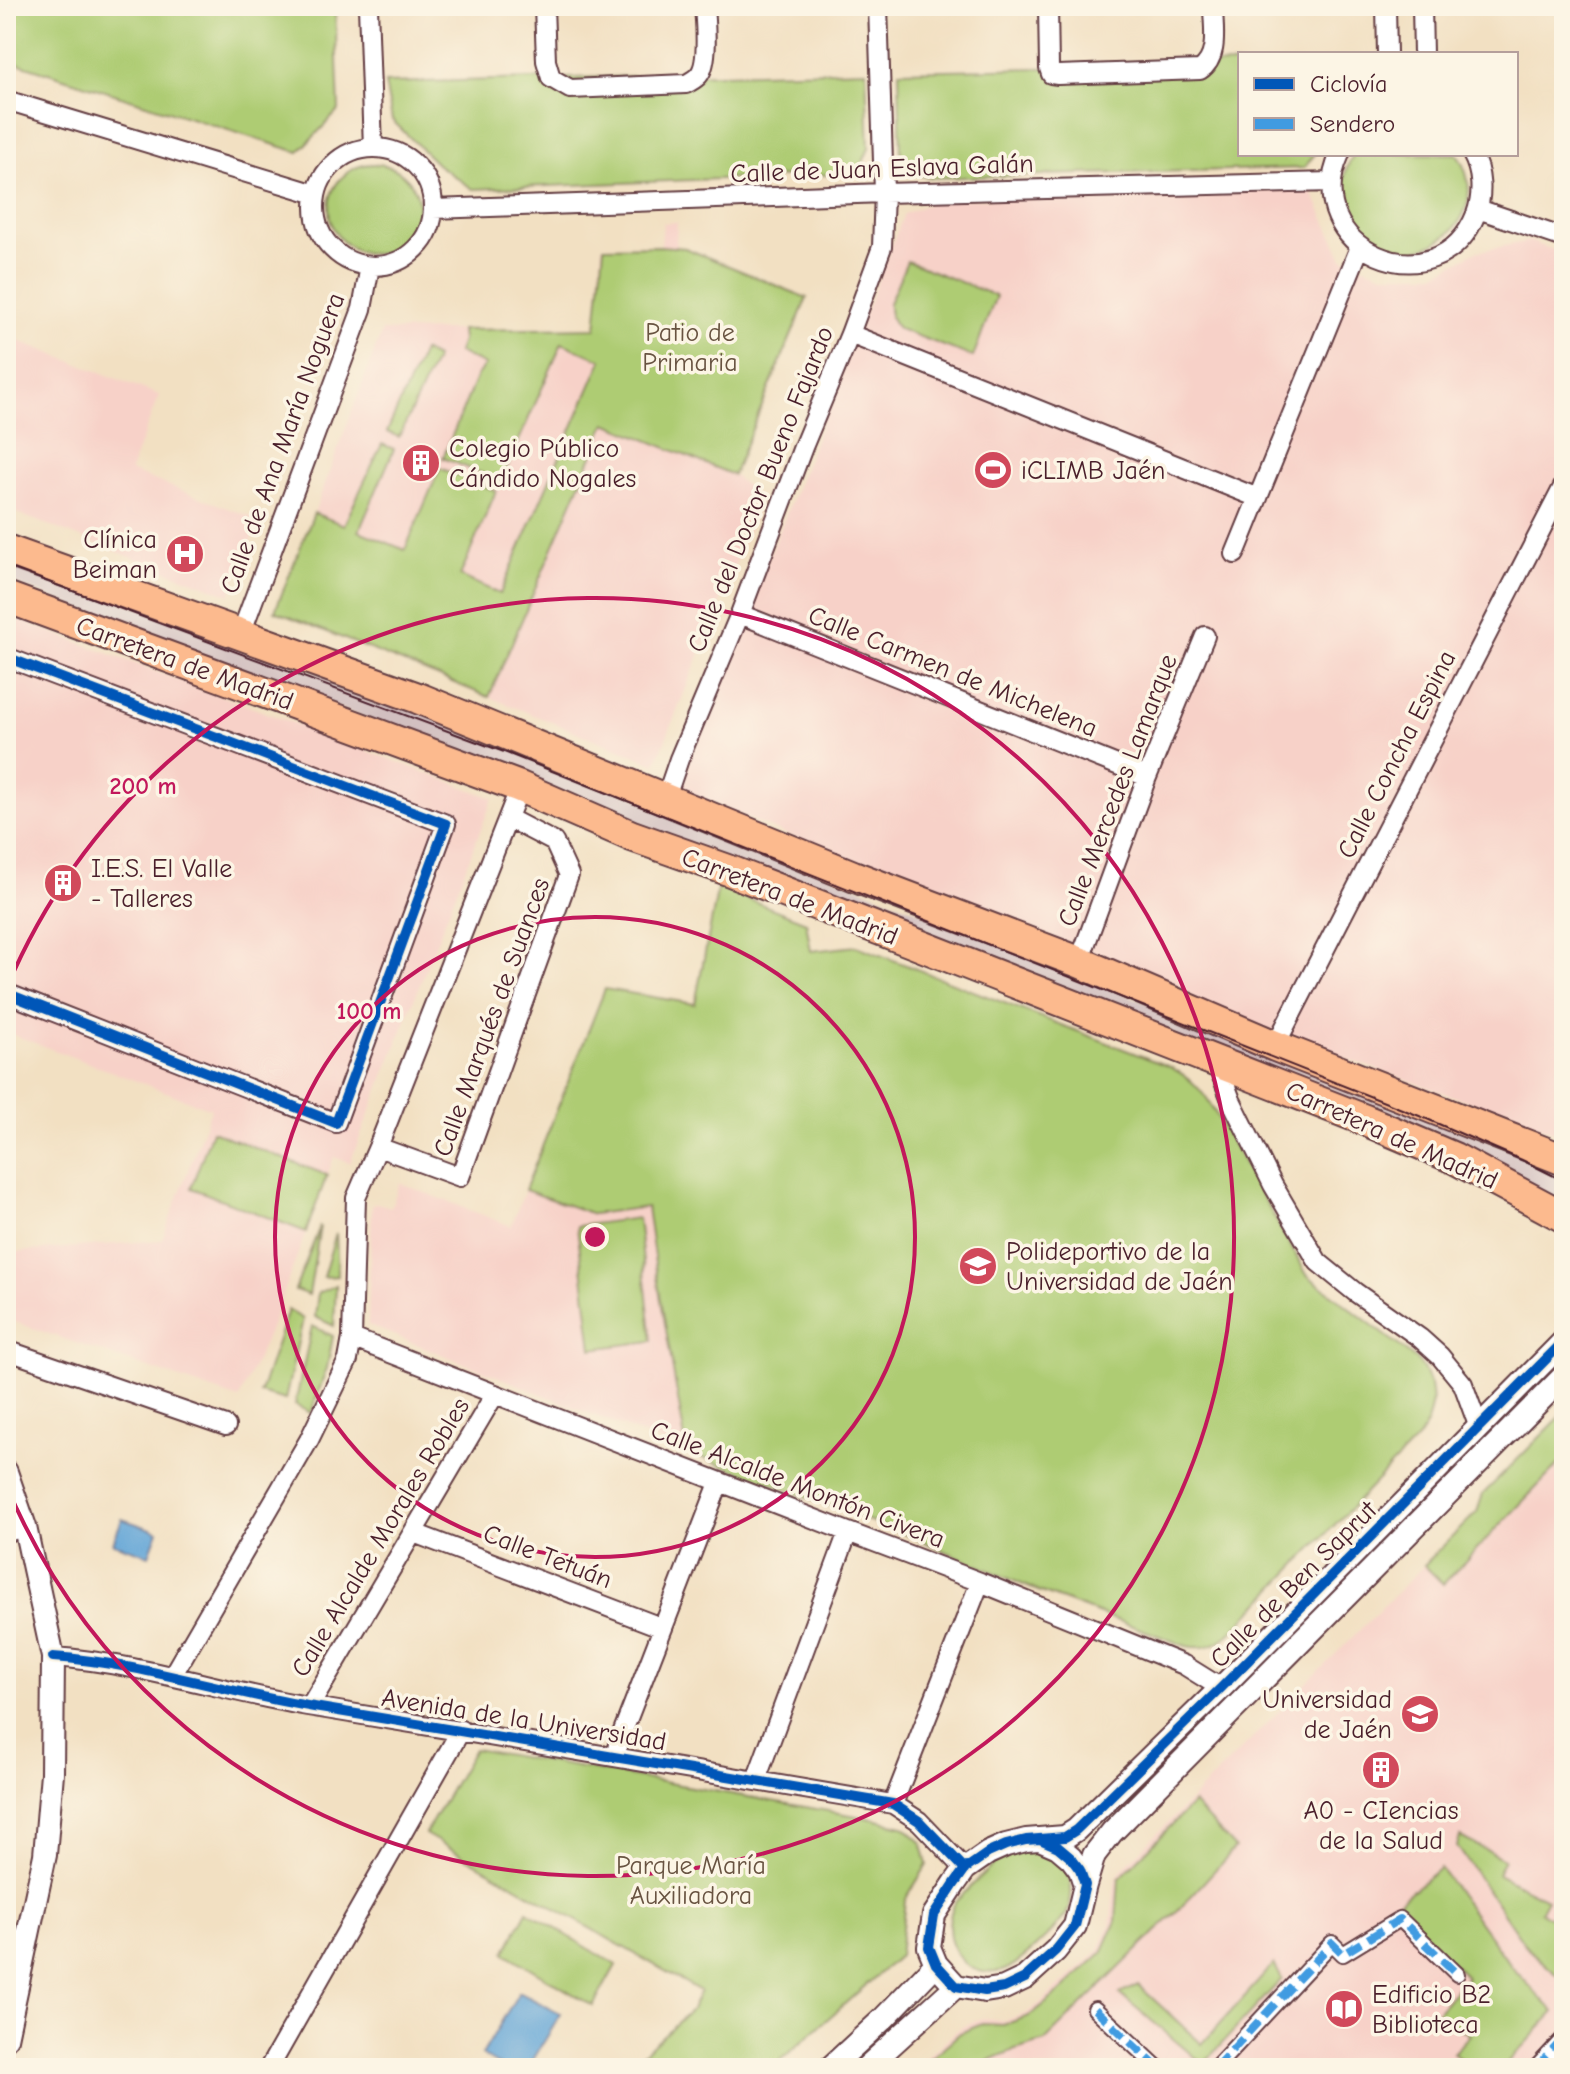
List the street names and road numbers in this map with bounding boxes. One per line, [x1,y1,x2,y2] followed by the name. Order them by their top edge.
[730,149,1034,189] street label: Calle de Juan Eslava Galán
[215,289,351,598] street label: Calle de Ana María Noguera
[682,322,840,657] street label: Calle del Doctor Bueno Fajardo
[804,600,1101,744] street label: Calle Carmen de Michelena
[72,611,297,717] street label: Carretera de Madrid
[1332,646,1462,863] street label: Calle Concha Espina
[1052,650,1184,931] street label: Calle Mercedes Lamarque
[678,842,902,952] street label: Carretera de Madrid
[428,874,556,1161] street label: Calle Marqués de Suances
[1281,1076,1502,1196] street label: Carretera de Madrid
[286,1393,476,1682] street label: Calle Alcalde Morales Robles
[646,1415,949,1555] street label: Calle Alcalde Montón Civera
[1204,1494,1384,1674] street label: Calle de Ben Saprut
[479,1519,616,1595] street label: Calle Tetuán
[379,1683,668,1757] street label: Avenida de la Universidad

